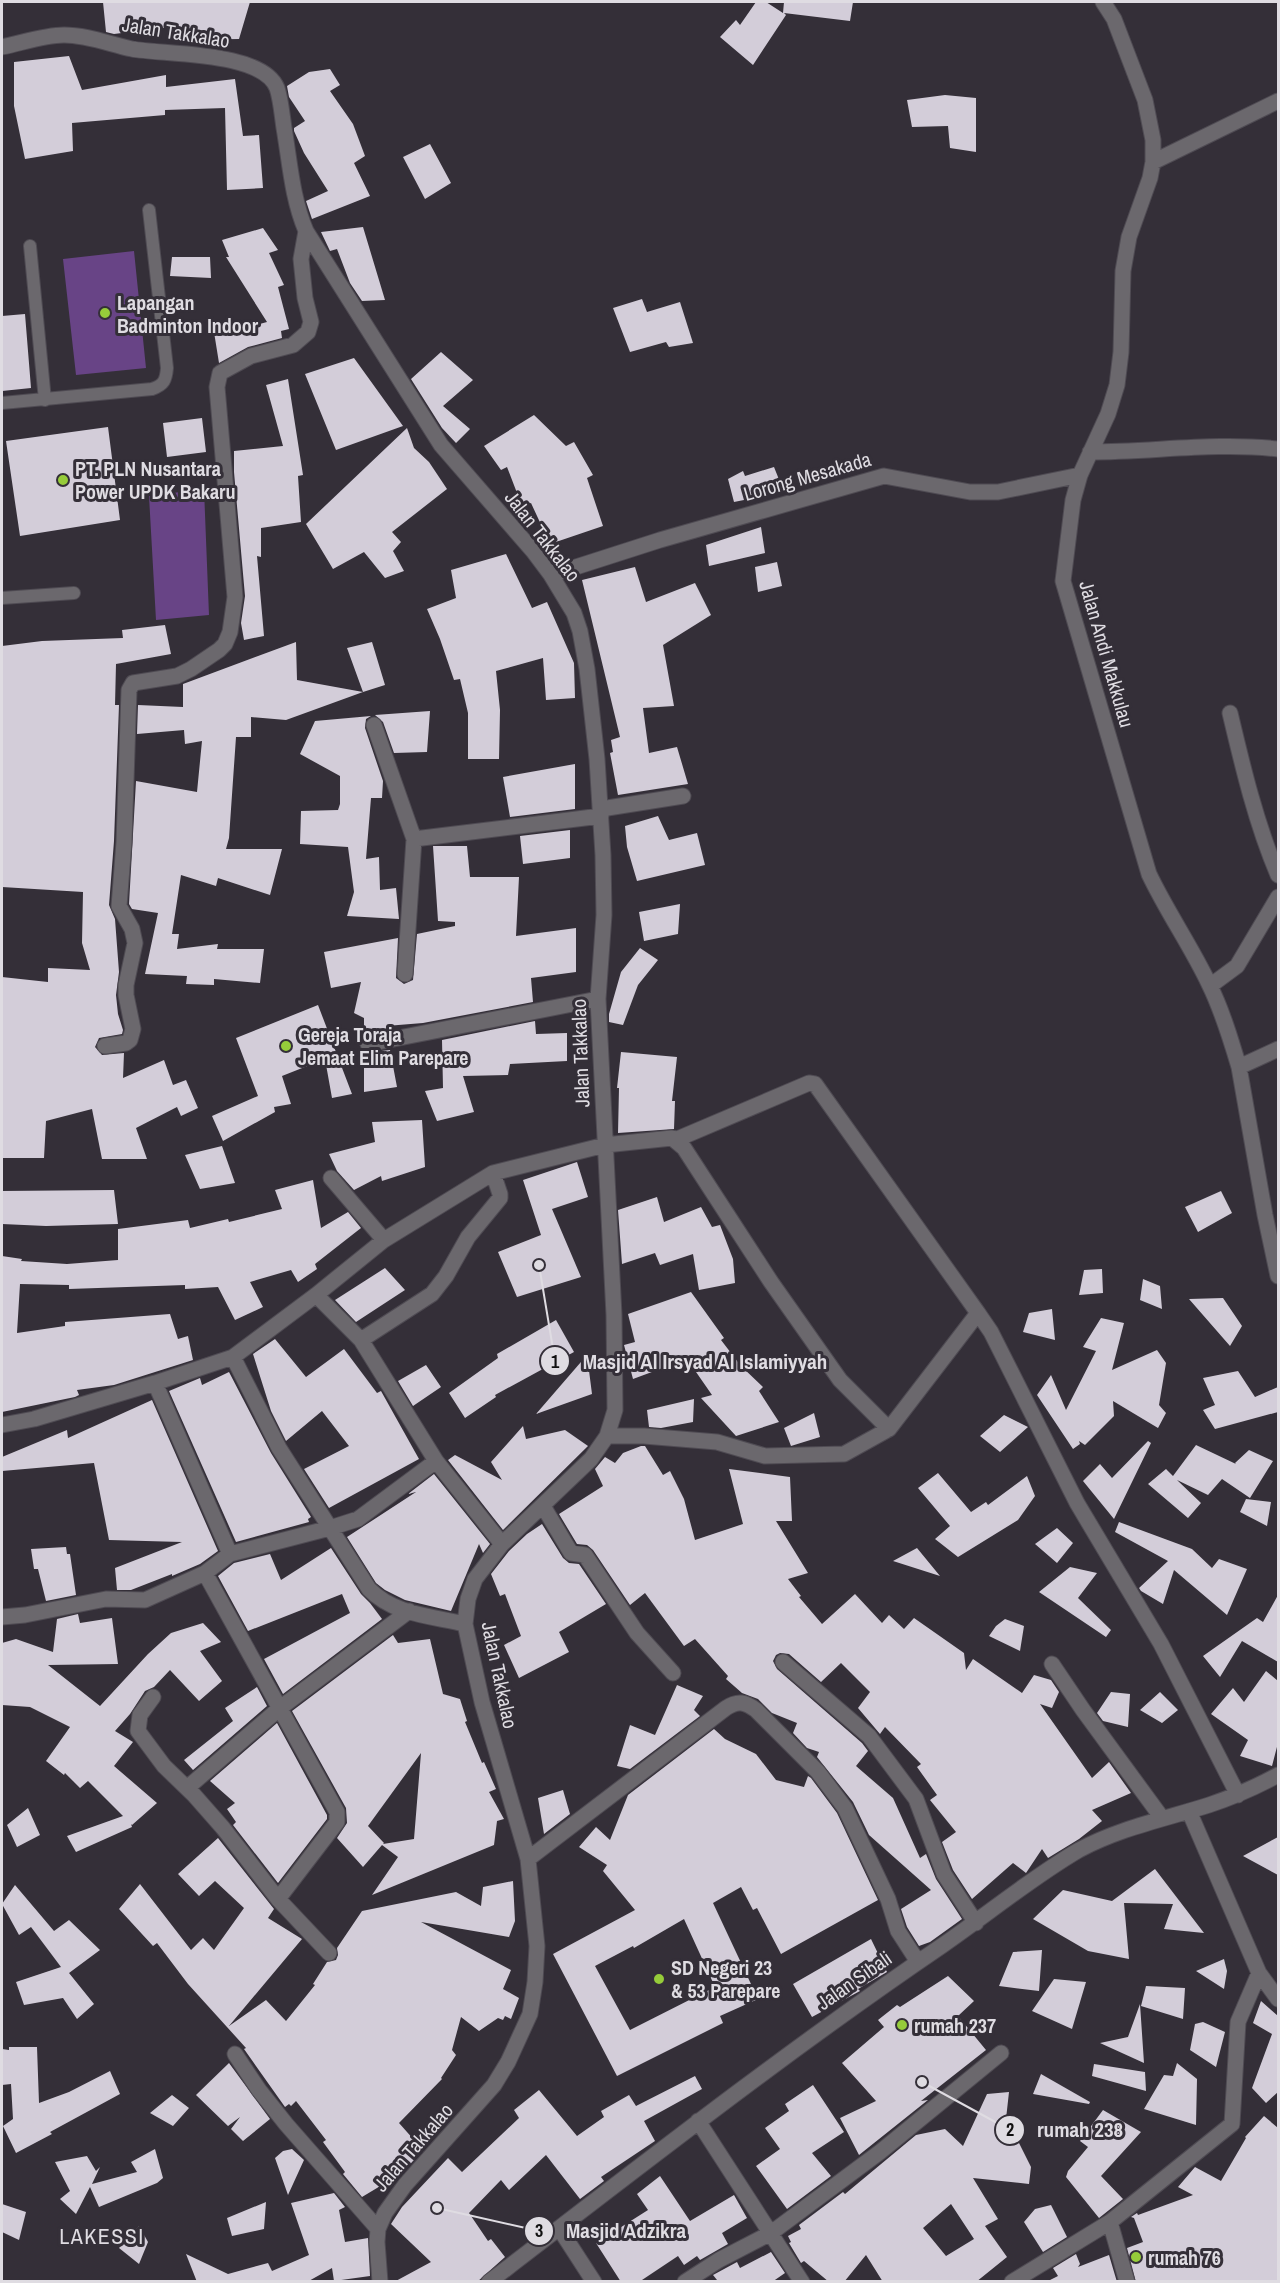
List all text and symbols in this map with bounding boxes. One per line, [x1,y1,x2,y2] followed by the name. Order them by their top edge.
[120,10,232,54] street label: Jalan Takkalao
[117,289,259,339] place label: Lapangan Badminton Indoor
[98,306,112,320] marker: Lapangan Badminton Indoor
[740,445,874,507] street label: Lorong Mesakada
[75,455,235,505] place label: PT. PLN Nusantara Power UPDK Bakaru
[56,473,70,487] marker: PT. PLN Nusantara Power UPDK Bakaru
[499,485,587,587] street label: Jalan Takkalao
[1073,578,1141,730] street label: Jalan Andi Makkulau
[565,998,595,1108] street label: Jalan Takkalao
[298,1021,468,1071] place label: Gereja Toraja Jemaat Elim Parepare
[279,1039,293,1053] marker: Gereja Toraja Jemaat Elim Parepare
[540,1342,840,1381] callout: Masjid Al Irsyad Al Islamiyyah
[583,1347,827,1376] text: Masjid Al Irsyad Al Islamiyyah
[551,1349,560,1374] text: 1
[476,1619,524,1731] street label: Jalan Takkalao
[811,1944,897,2016] street label: Jalan Sibali
[671,1954,780,2004] place label: SD Negeri 23 & 53 Parepare
[652,1972,666,1986] marker: SD Negeri 23 & 53 Parepare
[914,2012,996,2039] place label: rumah 237
[895,2018,909,2032] marker: rumah 237
[367,2097,459,2197] street label: Jalan Takkalao
[995,2110,1135,2149] callout: rumah 238
[1037,2115,1123,2144] text: rumah 238
[1006,2117,1014,2142] text: 2
[524,2211,698,2250] callout: Masjid Adzikra
[566,2216,686,2245] text: Masjid Adzikra
[535,2218,543,2243] text: 3
[59,2221,145,2251] district label: LAKESSI
[1148,2244,1221,2271] place label: rumah 76
[1129,2250,1143,2264] marker: rumah 76

